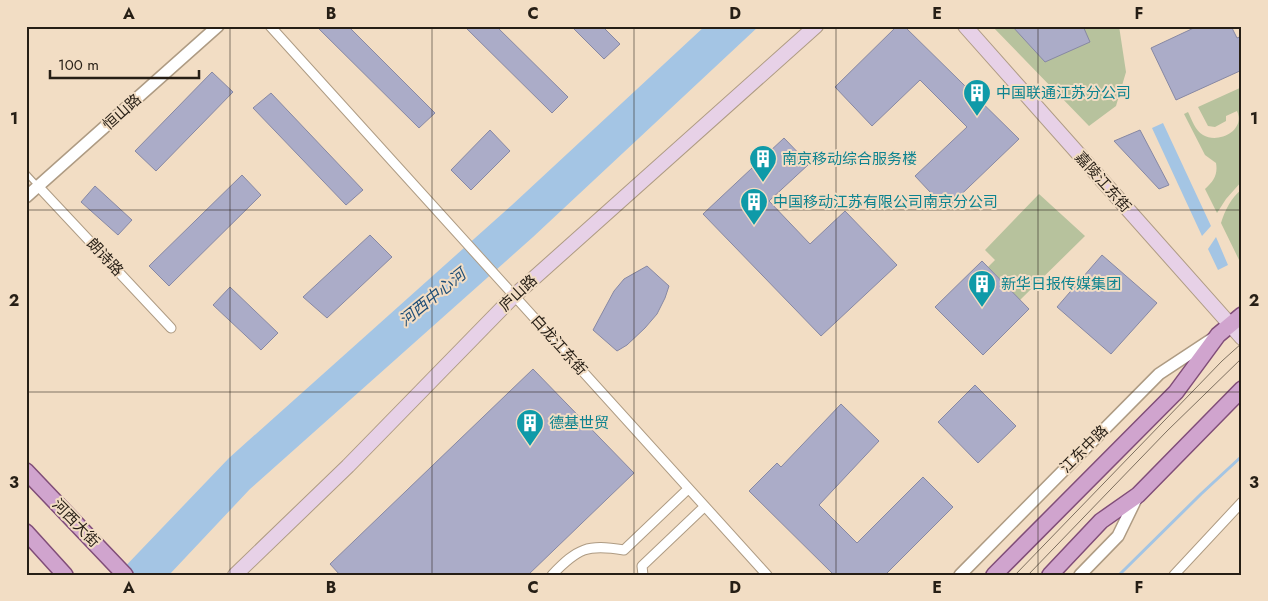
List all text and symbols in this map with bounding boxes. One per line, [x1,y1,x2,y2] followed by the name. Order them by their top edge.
[122,2,135,25] text: A
[326,2,336,25] text: B
[527,2,539,25] text: C
[729,2,741,25] text: D
[932,2,942,25] text: E
[1135,2,1143,25] text: F
[50,48,199,80] scale bar
[58,54,99,76] text: 100 m
[962,78,992,117] building icon: 中国联通江苏分公司
[996,82,1131,104] place label: 中国联通江苏分公司
[98,89,146,135] street label: 恒山路
[10,107,18,130] text: 1
[1250,107,1258,130] text: 1
[748,144,778,183] building icon: 南京移动综合服务楼
[1070,147,1136,217] street label: 嘉陵江东街
[782,148,917,170] place label: 南京移动综合服务楼
[739,187,769,226] building icon: 中国移动江苏有限公司南京分公司
[773,191,998,213] place label: 中国移动江苏有限公司南京分公司
[82,233,128,281] street label: 朗诗路
[394,261,473,332] water label: 河西中心河
[967,269,997,308] building icon: 新华日报传媒集团
[494,270,542,316] street label: 庐山路
[1001,273,1121,295] place label: 新华日报传媒集团
[9,289,19,312] text: 2
[1249,289,1259,312] text: 2
[526,310,592,380] street label: 白龙江东街
[515,408,545,447] building icon: 德基世贸
[549,412,609,434] place label: 德基世贸
[1055,420,1113,478] street label: 江东中路
[9,471,19,494] text: 3
[1249,471,1259,494] text: 3
[47,494,105,552] street label: 河西大街
[122,576,135,599] text: A
[326,576,336,599] text: B
[527,576,539,599] text: C
[729,576,741,599] text: D
[932,576,942,599] text: E
[1135,576,1143,599] text: F

